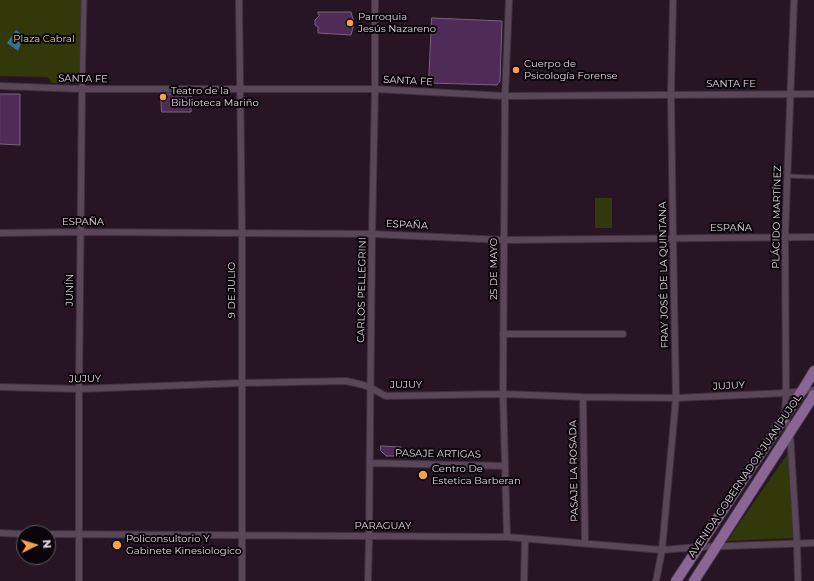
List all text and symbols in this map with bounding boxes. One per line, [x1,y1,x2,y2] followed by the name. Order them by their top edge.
[358,11,436,34] place label: Parroquia Jesús Nazareno
[345,18,355,28] marker: Parroquia Jesús Nazareno
[13,33,75,45] park label: Plaza Cabral
[524,58,618,82] place label: Cuerpo de Psicología Forense
[511,65,521,75] marker: Cuerpo de Psicología Forense
[58,73,108,85] street label: SANTA FE
[383,74,433,88] street label: SANTA FE
[706,78,756,90] street label: SANTA FE
[171,85,259,108] place label: Teatro de la Biblioteca Mariño
[158,92,168,102] marker: Teatro de la Biblioteca Mariño
[770,165,784,269] street label: PLÁCIDO MARTÍNEZ
[657,202,671,348] street label: FRAY JOSÉ DE LA QUINTANA
[62,216,104,228] street label: ESPAÑA
[386,218,428,232] street label: ESPAÑA
[710,222,752,234] street label: ESPAÑA
[355,237,369,343] street label: CARLOS PELLEGRINI
[488,238,500,300] street label: 25 DE MAYO
[226,262,238,318] street label: 9 DE JULIO
[64,274,76,306] street label: JUNÍN
[69,373,101,385] street label: JUJUY
[390,379,422,391] street label: JUJUY
[713,379,745,393] street label: JUJUY
[686,392,804,560] street label: AVENIDA GOBERNADOR JUAN PUJOL
[567,420,581,522] street label: PASAJE LA ROSADA
[395,447,481,461] street label: PASAJE ARTIGAS
[432,463,521,486] place label: Centro De Estetica Barberan
[417,469,429,481] marker: Centro De Estetica Barberan
[355,520,411,532] street label: PARAGUAY
[16,525,56,565] north arrow
[126,533,241,556] place label: Policonsultorio Y Gabinete Kinesiologico
[40,539,54,549] text: N
[111,539,123,551] marker: Policonsultorio Y Gabinete Kinesiologico

